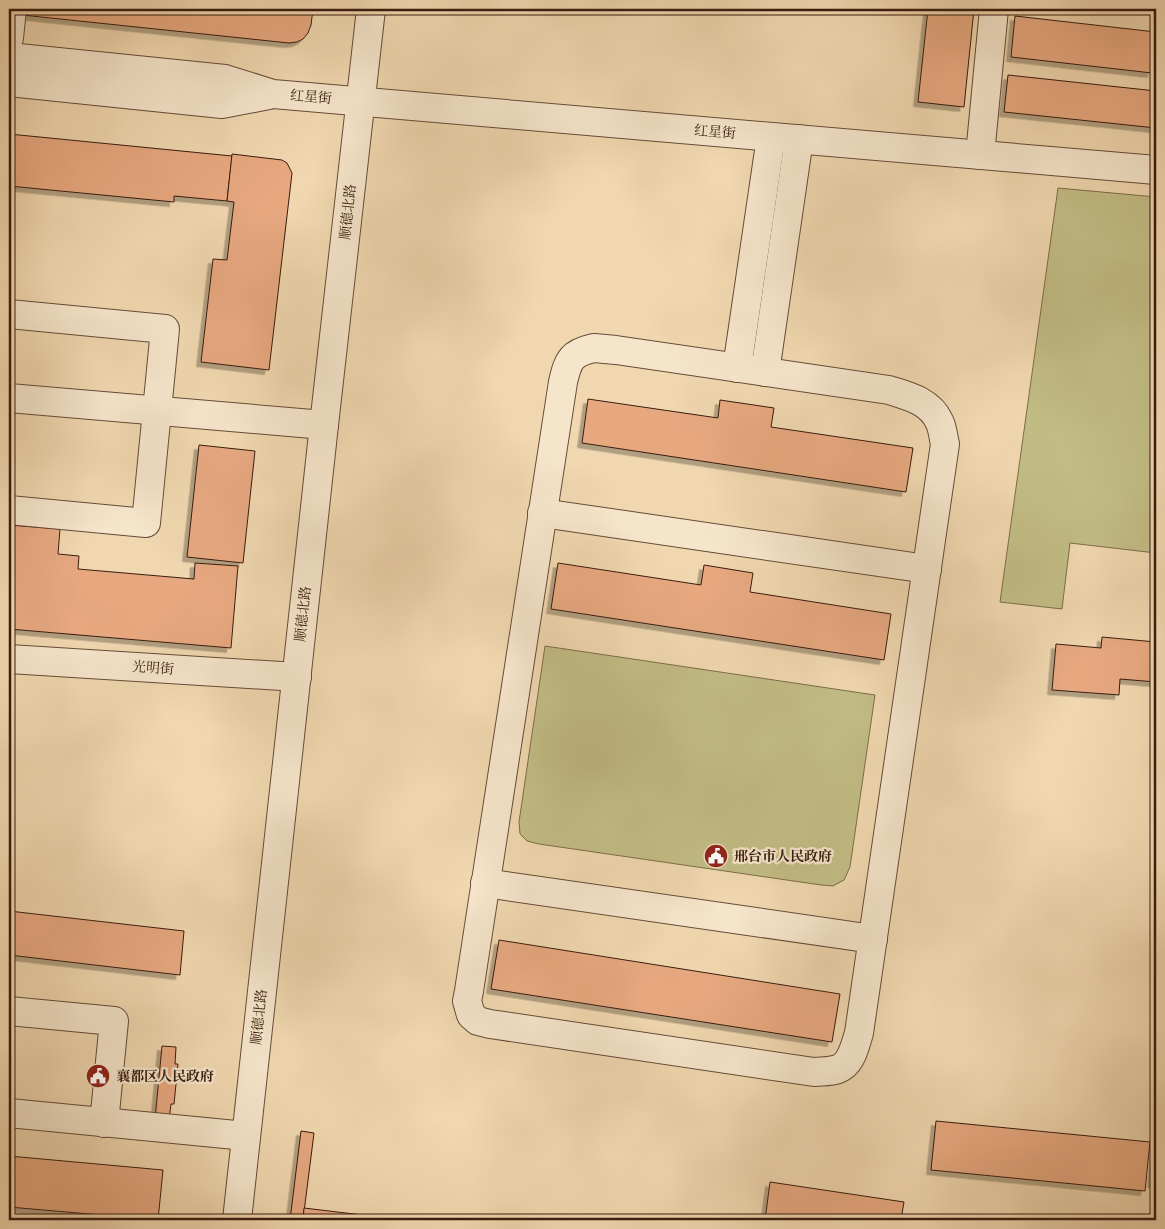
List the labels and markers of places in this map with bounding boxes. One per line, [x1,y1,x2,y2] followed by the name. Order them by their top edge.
[703,843,729,869] public building icon: 邢台市人民政府
[734,848,832,865] place label: 邢台市人民政府
[85,1063,111,1089] public building icon: 襄都区人民政府
[116,1068,214,1085] place label: 襄都区人民政府

